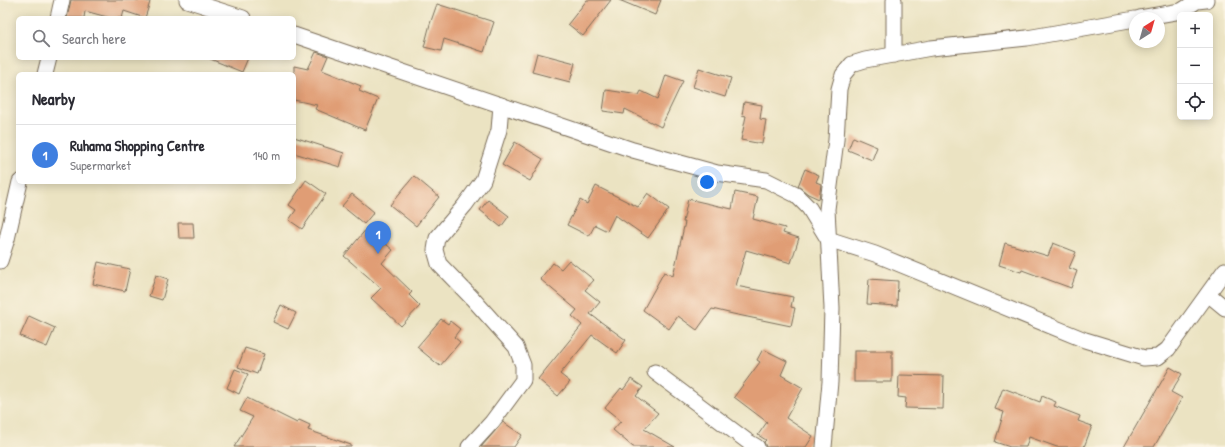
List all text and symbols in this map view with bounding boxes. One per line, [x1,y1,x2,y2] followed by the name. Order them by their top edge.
[1129,12,1165,48] north arrow
[1177,12,1213,120] map controls
[1177,12,1213,48] button: +
[16,16,296,60] search box
[30,27,52,49] icon: search
[62,28,126,49] text: Search here
[1177,48,1213,84] button: −
[1177,84,1213,120] button: locate
[32,87,75,110] text: Nearby
[70,135,205,156] text: Ruhama Shopping Centre
[43,146,47,164] text: 1
[253,146,280,164] text: 140 m
[70,156,131,174] text: Supermarket
[697,172,717,192] your location
[365,221,391,254] pin: 1

